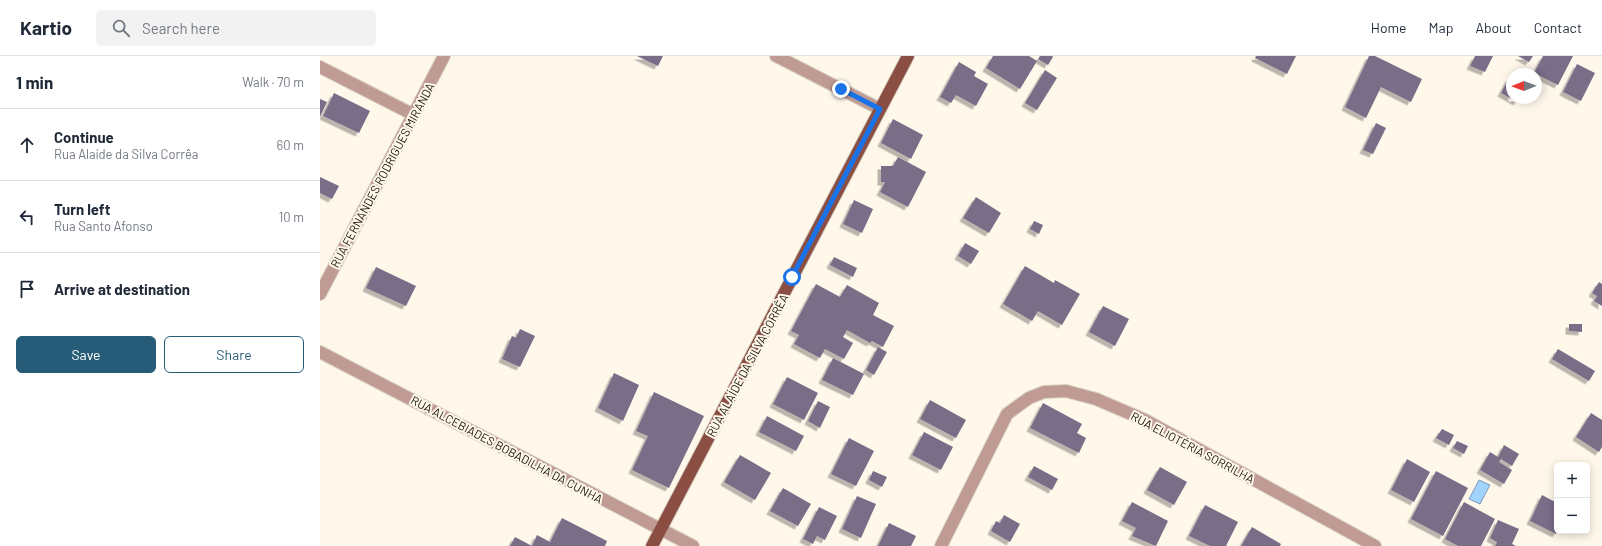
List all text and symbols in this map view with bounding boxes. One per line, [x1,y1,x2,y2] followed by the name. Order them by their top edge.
[96,10,376,46] search box
[20,16,72,39] text: Kartio
[110,17,132,39] icon: search
[142,19,220,37] text: Search here
[1371,19,1407,36] text: Home
[1429,19,1453,36] text: Map
[1475,19,1512,36] text: About
[1534,19,1582,36] text: Contact
[1506,68,1542,104] north arrow
[16,72,53,92] text: 1 min
[242,74,304,90] text: Walk · 70 m
[327,80,437,270] street label: RUA FERNANDES RODRIGUES MIRANDA
[832,80,850,98] route end
[54,128,114,146] text: Continue
[16,134,38,156] icon: ahead
[277,137,304,153] text: 60 m
[54,146,198,162] text: Rua Alaíde da Silva Corrêa
[54,200,110,218] text: Turn left
[16,206,38,228] icon: left
[279,209,304,225] text: 10 m
[54,218,153,234] text: Rua Santo Afonso
[783,268,801,286] route start
[16,278,38,300] icon: arrive
[54,280,190,298] text: Arrive at destination
[703,291,791,439] street label: RUA ALAÍDE DA SILVA CORRÊA
[16,336,156,373] button: Save
[164,336,304,373] button: Share
[409,392,605,506] street label: RUA ALCEBIADES BOBADILHA DA CUNHA
[1129,408,1257,486] street label: RUA ELIOTÉRIA SORRILHA
[1554,462,1590,534] map controls
[1554,462,1590,498] button: +
[1554,498,1590,534] button: −

